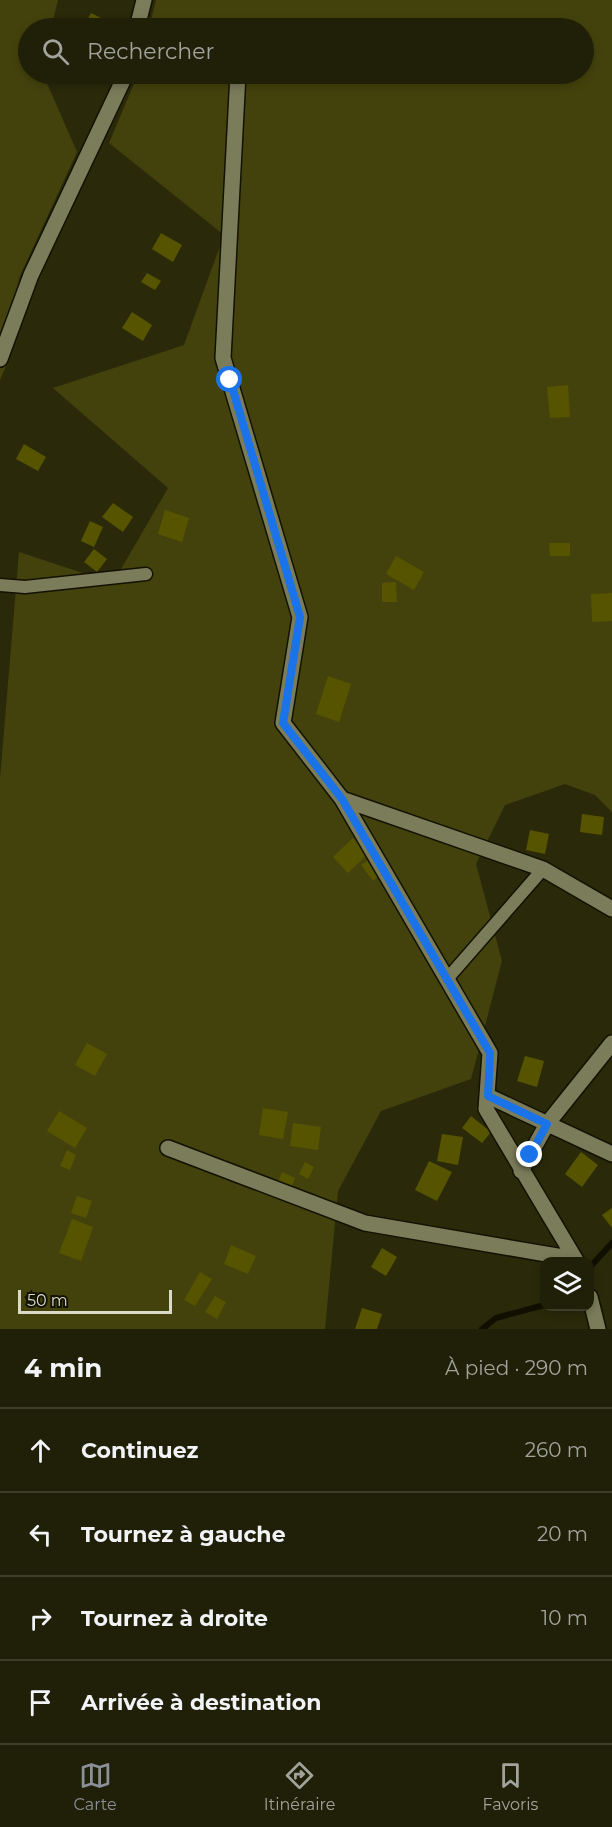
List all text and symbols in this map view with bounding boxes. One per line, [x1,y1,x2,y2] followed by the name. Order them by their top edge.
[18,18,594,84] search box
[39,35,72,68] icon: search
[87,38,214,65] text: Rechercher
[216,366,242,392] route start
[516,1141,542,1167] route end
[540,1257,594,1311] map controls
[540,1257,594,1311] button: layers
[18,1287,172,1314] scale bar
[27,1291,68,1310] text: 50 m
[24,1352,102,1384] text: 4 min
[445,1356,588,1380] text: À pied · 290 m
[24,1434,57,1467] icon: ahead
[81,1437,198,1464] text: Continuez
[525,1438,588,1462] text: 260 m
[24,1518,57,1551] icon: left
[81,1521,286,1548] text: Tournez à gauche
[537,1522,588,1546] text: 20 m
[24,1602,57,1635] icon: right
[81,1605,268,1632] text: Tournez à droite
[541,1606,588,1630] text: 10 m
[24,1686,57,1719] icon: arrive
[81,1689,321,1716] text: Arrivée à destination
[74,1759,117,1814] tab: Carte
[264,1759,335,1814] tab: Itinéraire
[482,1759,538,1814] tab: Favoris

